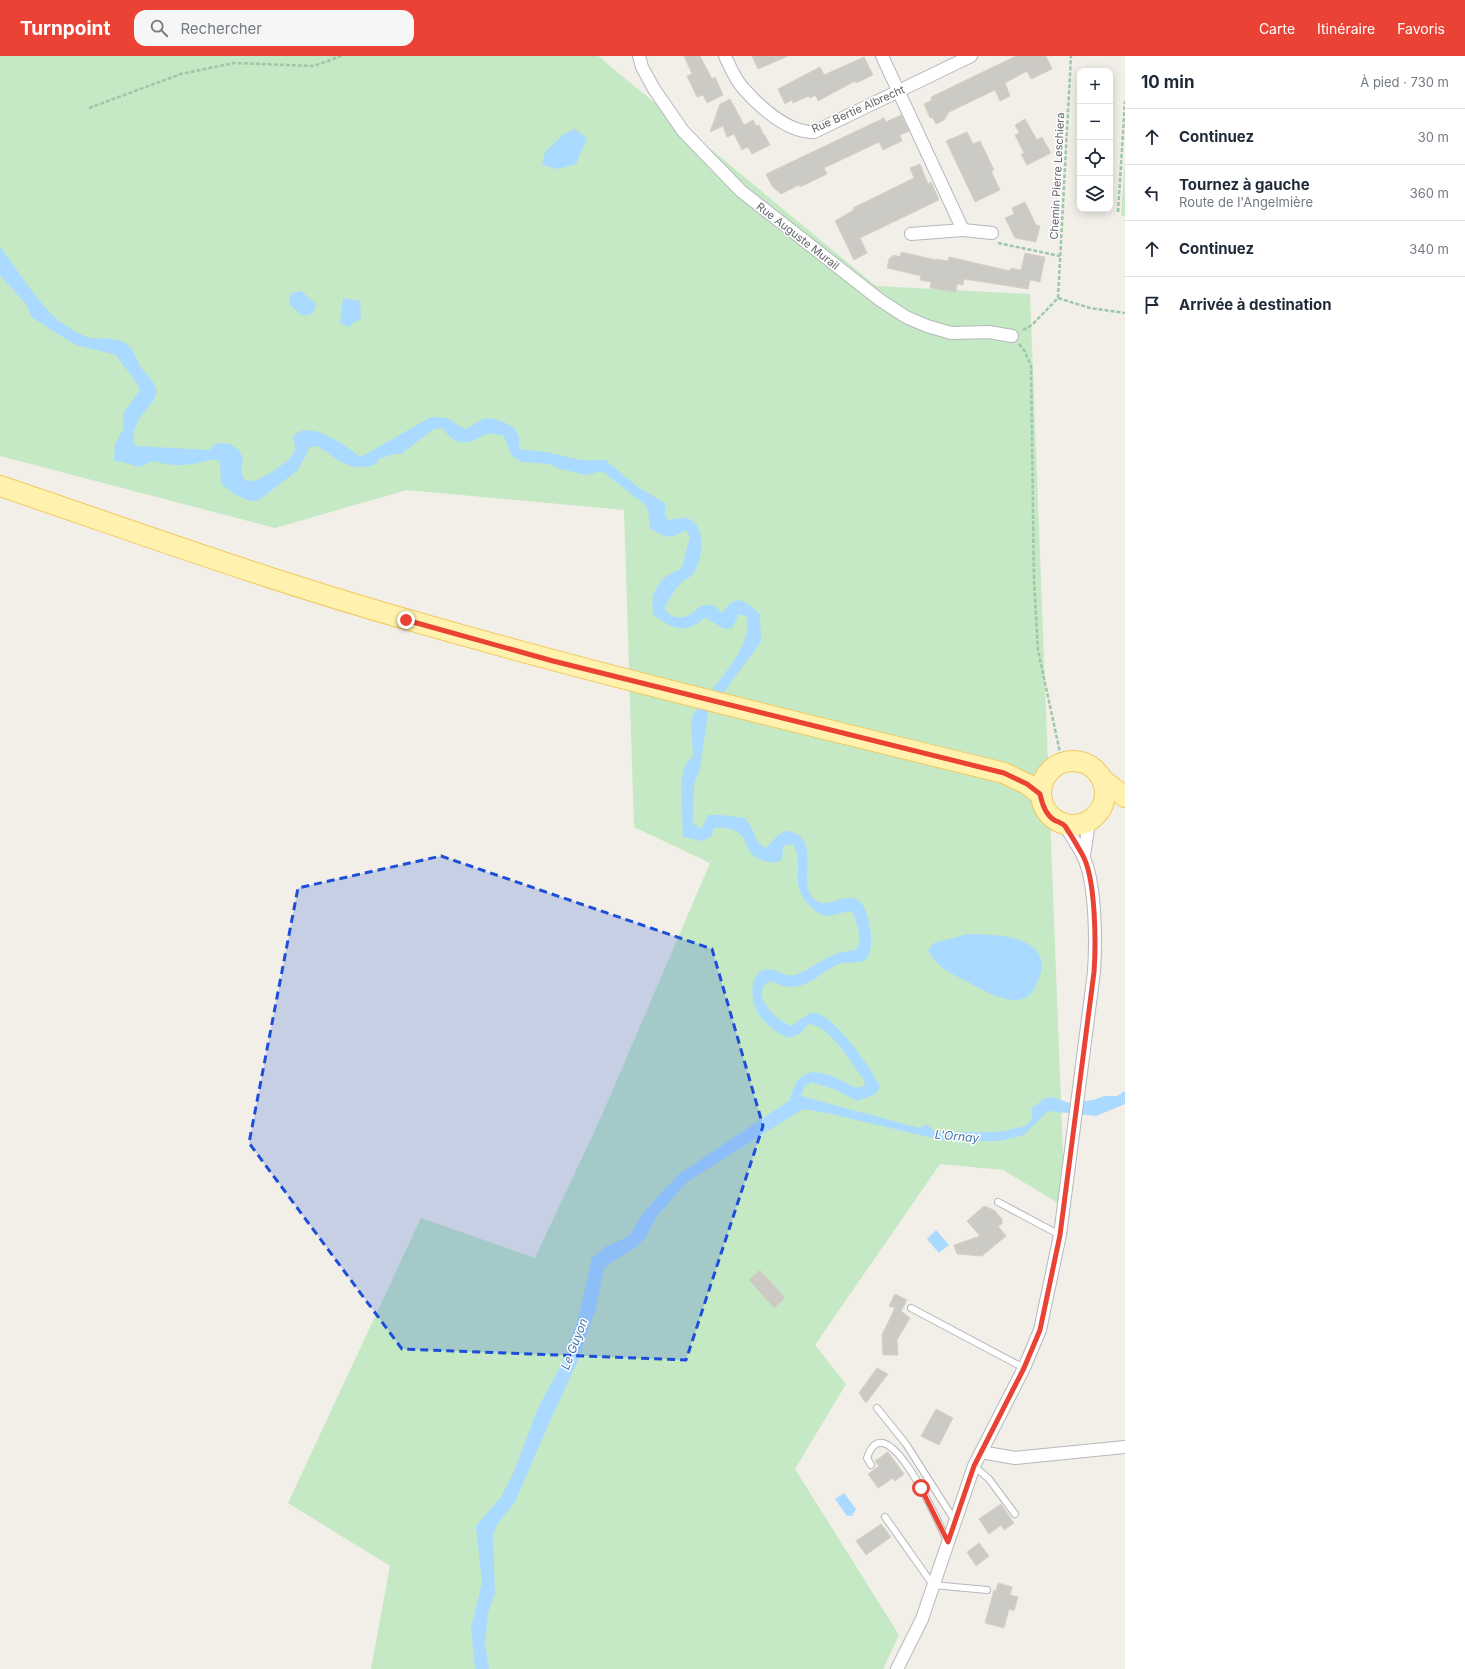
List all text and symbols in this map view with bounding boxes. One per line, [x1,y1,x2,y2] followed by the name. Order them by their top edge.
[134,10,414,46] search box
[20,17,110,40] text: Turnpoint
[148,17,170,39] icon: search
[180,19,262,38] text: Rechercher
[1259,20,1295,37] text: Carte
[1317,20,1375,37] text: Itinéraire
[1397,20,1445,37] text: Favoris
[1077,68,1113,212] map controls
[1077,68,1113,104] button: +
[1141,72,1195,92] text: 10 min
[1360,74,1449,90] text: À pied · 730 m
[809,82,907,136] street label: Rue Bertie Albrecht
[1077,104,1113,140] button: −
[1047,112,1067,240] street label: Chemin Pierre Leschiera
[1141,126,1163,148] icon: ahead
[1179,127,1254,146] text: Continuez
[1418,129,1449,145] text: 30 m
[1077,140,1113,176] button: locate
[1179,175,1310,194] text: Tournez à gauche
[1077,176,1113,212] button: layers
[1141,182,1163,204] icon: left
[1410,185,1449,201] text: 360 m
[1179,194,1313,210] text: Route de l'Angelmière
[754,199,842,273] street label: Rue Auguste Murail
[1141,238,1163,260] icon: ahead
[1179,239,1254,258] text: Continuez
[1409,241,1449,257] text: 340 m
[1141,294,1163,316] icon: arrive
[1179,295,1332,314] text: Arrivée à destination
[397,611,415,629] route end
[934,1127,980,1145] water label: L'Ornay
[557,1316,591,1372] water label: Le Guyon
[912,1479,930,1497] route start

